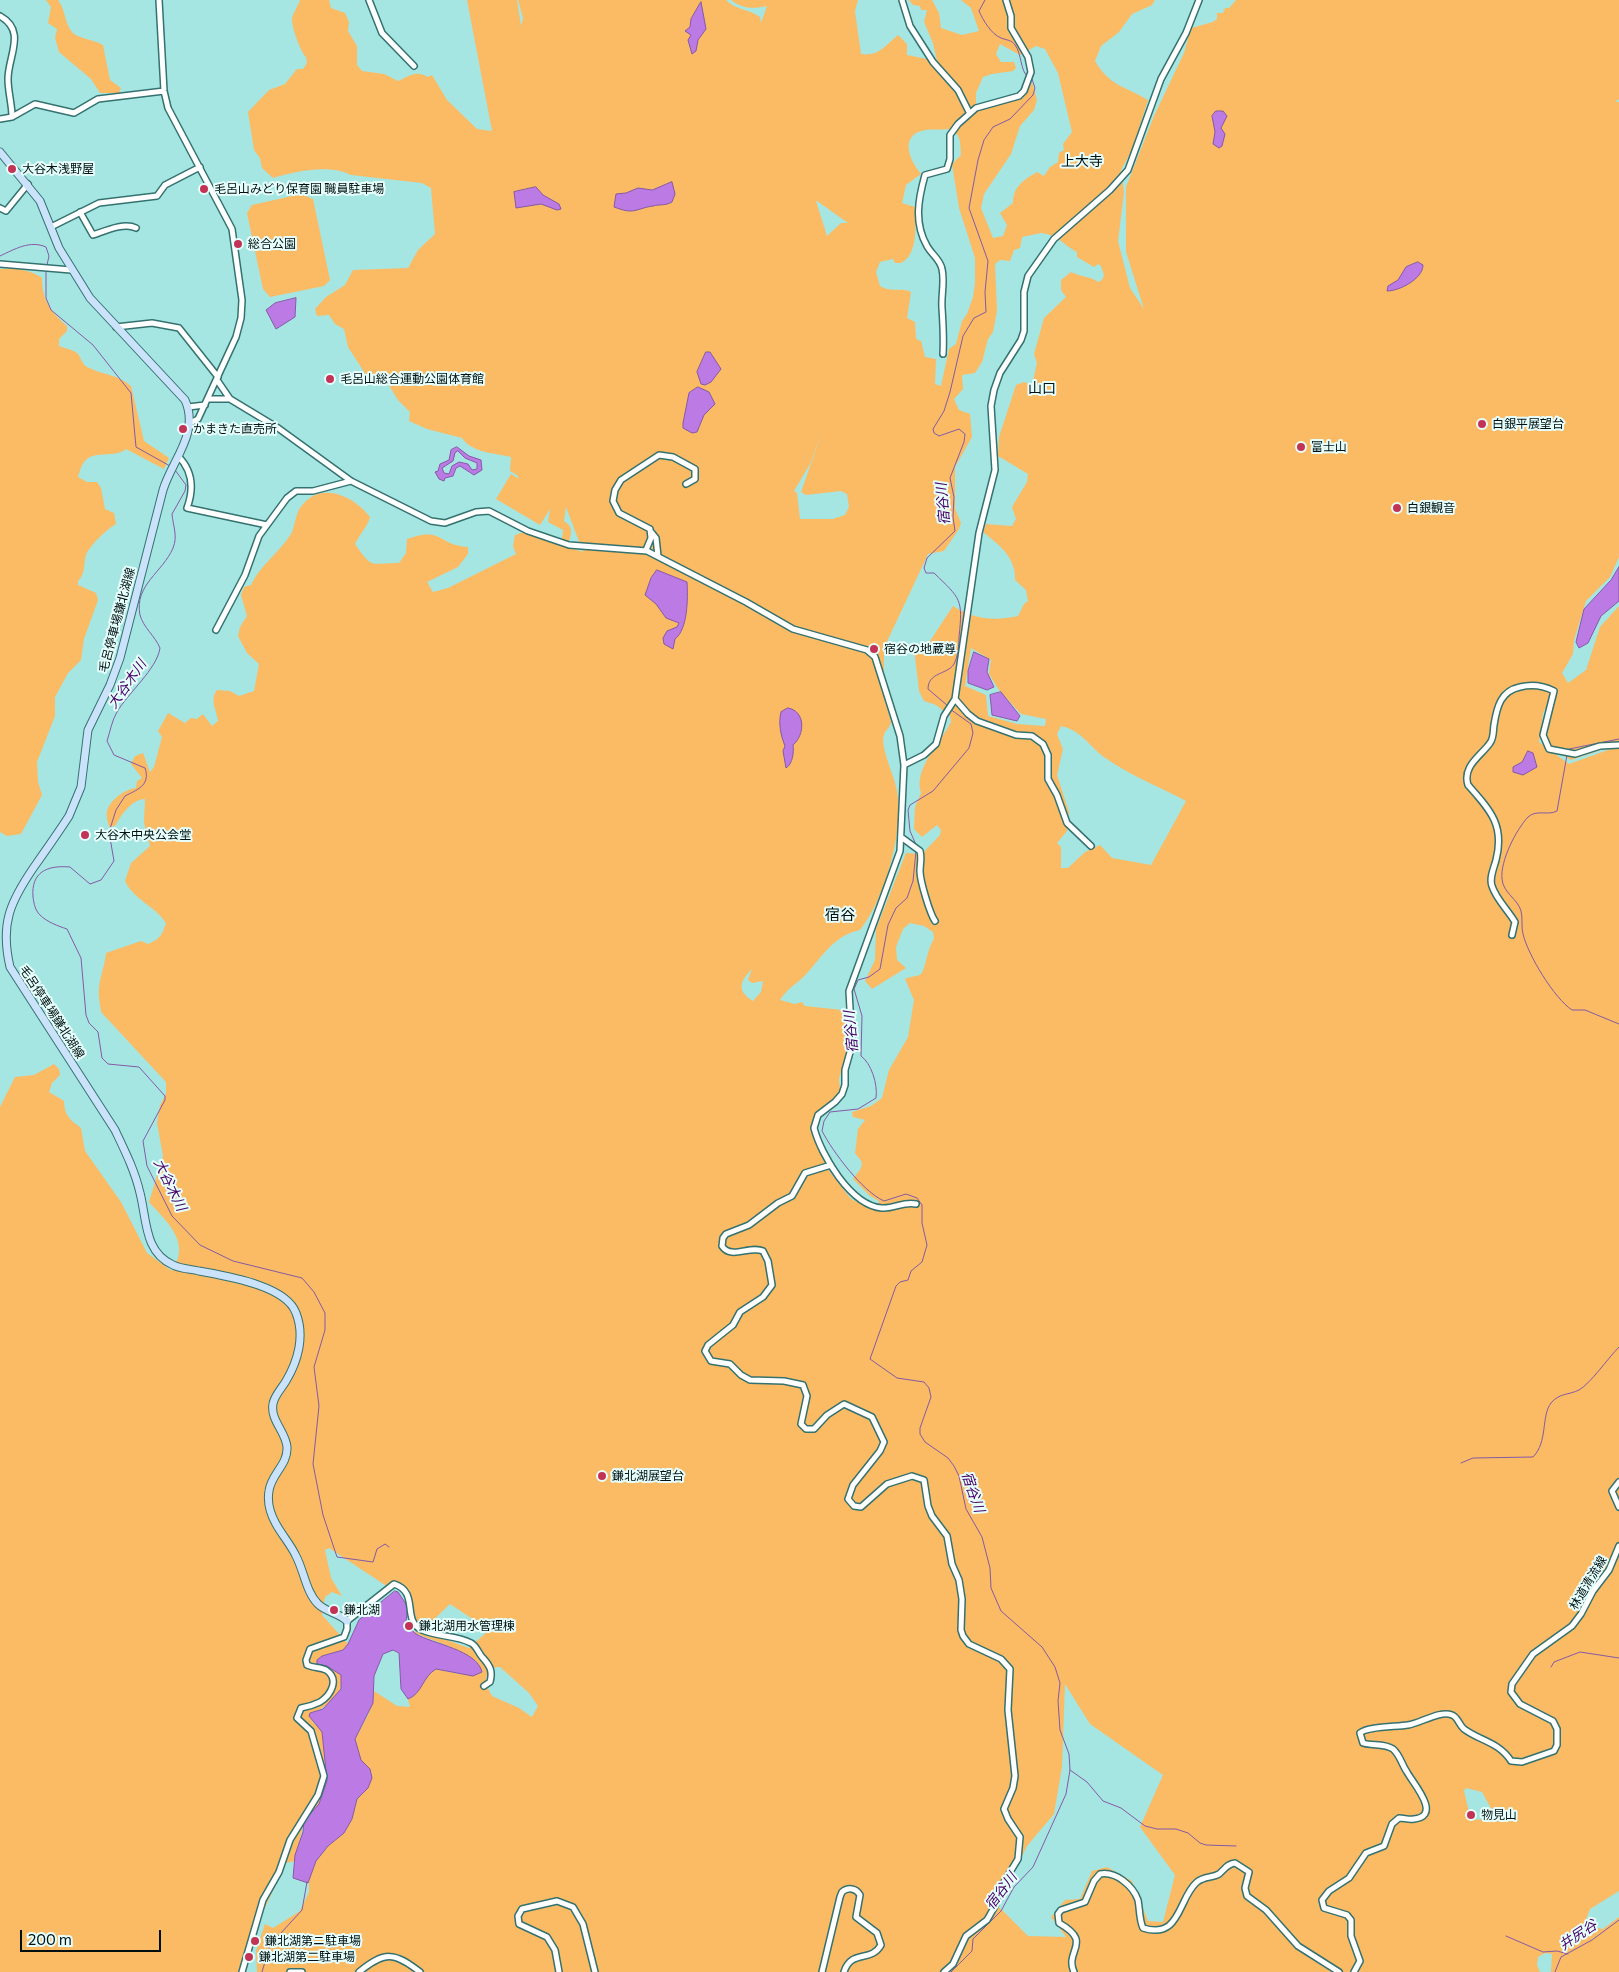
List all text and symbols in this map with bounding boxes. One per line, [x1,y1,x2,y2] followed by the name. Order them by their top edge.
[1061,153,1103,169] district label: 上大寺
[22,162,94,176] place label: 大谷木浅野屋
[6,163,18,175] marker: 大谷木浅野屋
[214,182,384,196] place label: 毛呂山みどり保育園 職員駐車場
[198,183,210,195] marker: 毛呂山みどり保育園 職員駐車場
[248,237,296,251] place label: 総合公園
[232,238,244,250] marker: 総合公園
[340,372,484,386] place label: 毛呂山総合運動公園体育館
[324,373,336,385] marker: 毛呂山総合運動公園体育館
[1028,380,1056,396] district label: 山口
[1492,417,1564,431] place label: 白銀平展望台
[1476,418,1488,430] marker: 白銀平展望台
[193,422,277,436] place label: かまきた直売所
[177,423,189,435] marker: かまきた直売所
[1311,440,1347,454] place label: 富士山
[1295,441,1307,453] marker: 富士山
[933,482,953,526] water label: 宿谷川
[1407,501,1455,515] place label: 白銀観音
[1391,502,1403,514] marker: 白銀観音
[96,566,138,674] street label: 毛呂停車場鎌北湖線
[884,642,956,656] place label: 宿谷の地蔵尊
[868,643,880,655] marker: 宿谷の地蔵尊
[104,656,150,712] water label: 大谷木川
[95,828,191,842] place label: 大谷木中央公会堂
[79,829,91,841] marker: 大谷木中央公会堂
[825,906,855,924] district label: 宿谷
[17,963,87,1061] street label: 毛呂停車場鎌北湖線
[841,1010,861,1054] water label: 宿谷川
[150,1156,190,1214] water label: 大谷木川
[612,1469,684,1483] place label: 鎌北湖展望台
[958,1469,988,1515] water label: 宿谷川
[596,1470,608,1482] marker: 鎌北湖展望台
[1566,1554,1610,1612] street label: 林道清流線
[344,1603,380,1617] place label: 鎌北湖
[328,1604,340,1616] marker: 鎌北湖
[419,1619,515,1633] place label: 鎌北湖用水管理棟
[403,1620,415,1632] marker: 鎌北湖用水管理棟
[1481,1808,1517,1822] place label: 物見山
[1465,1809,1477,1821] marker: 物見山
[982,1869,1020,1913] water label: 宿谷川
[1556,1916,1600,1954] water label: 井尻谷
[22,1920,164,1952] scale bar
[28,1930,72,1948] text: 200 m
[265,1934,361,1948] place label: 鎌北湖第ニ駐車場
[249,1935,261,1947] marker: 鎌北湖第ニ駐車場
[259,1950,355,1964] place label: 鎌北湖第二駐車場
[243,1951,255,1963] marker: 鎌北湖第二駐車場

